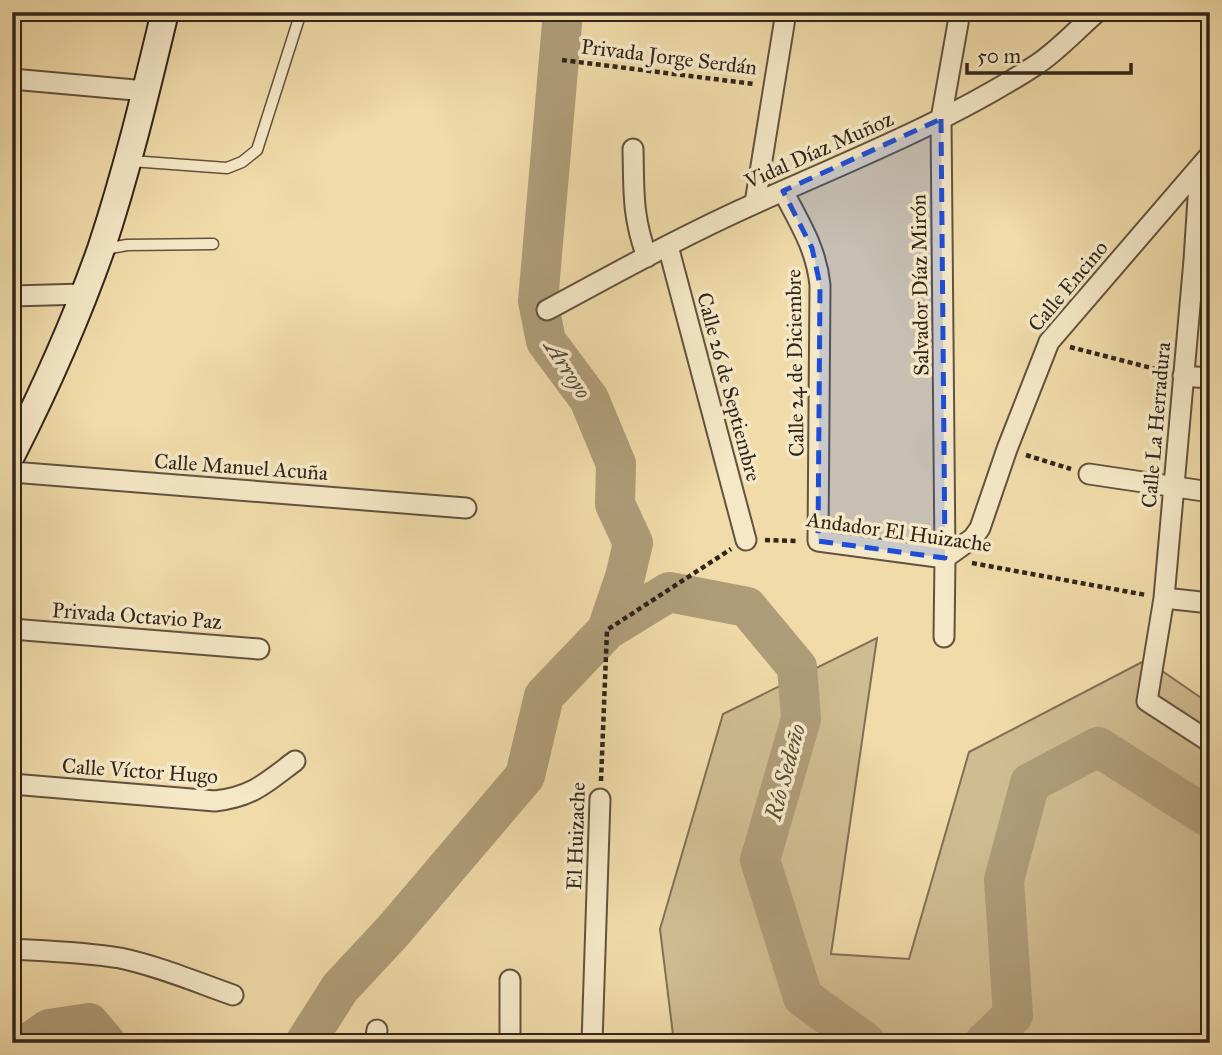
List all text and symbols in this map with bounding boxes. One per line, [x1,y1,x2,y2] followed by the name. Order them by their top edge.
[967,32,1131,76] scale bar
[579,33,759,81] street label: Privada Jorge Serdán
[977,43,1022,69] text: 50 m
[740,106,898,195] street label: Vidal Díaz Muñoz
[905,194,935,376] street label: Salvador Díaz Mirón
[1022,235,1114,337] street label: Calle Encino
[780,269,810,457] street label: Calle 24 de Diciembre
[691,290,767,485] street label: Calle 26 de Septiembre
[538,333,597,404] water label: Arroyo
[1136,341,1176,509] street label: Calle La Herradura
[153,448,329,486] street label: Calle Manuel Acuña
[804,506,993,558] street label: Andador El Huizache
[51,597,223,635] street label: Privada Octavio Paz
[758,721,811,824] water label: Río Sedeño
[61,753,219,789] street label: Calle Víctor Hugo
[561,781,591,890] street label: El Huizache

